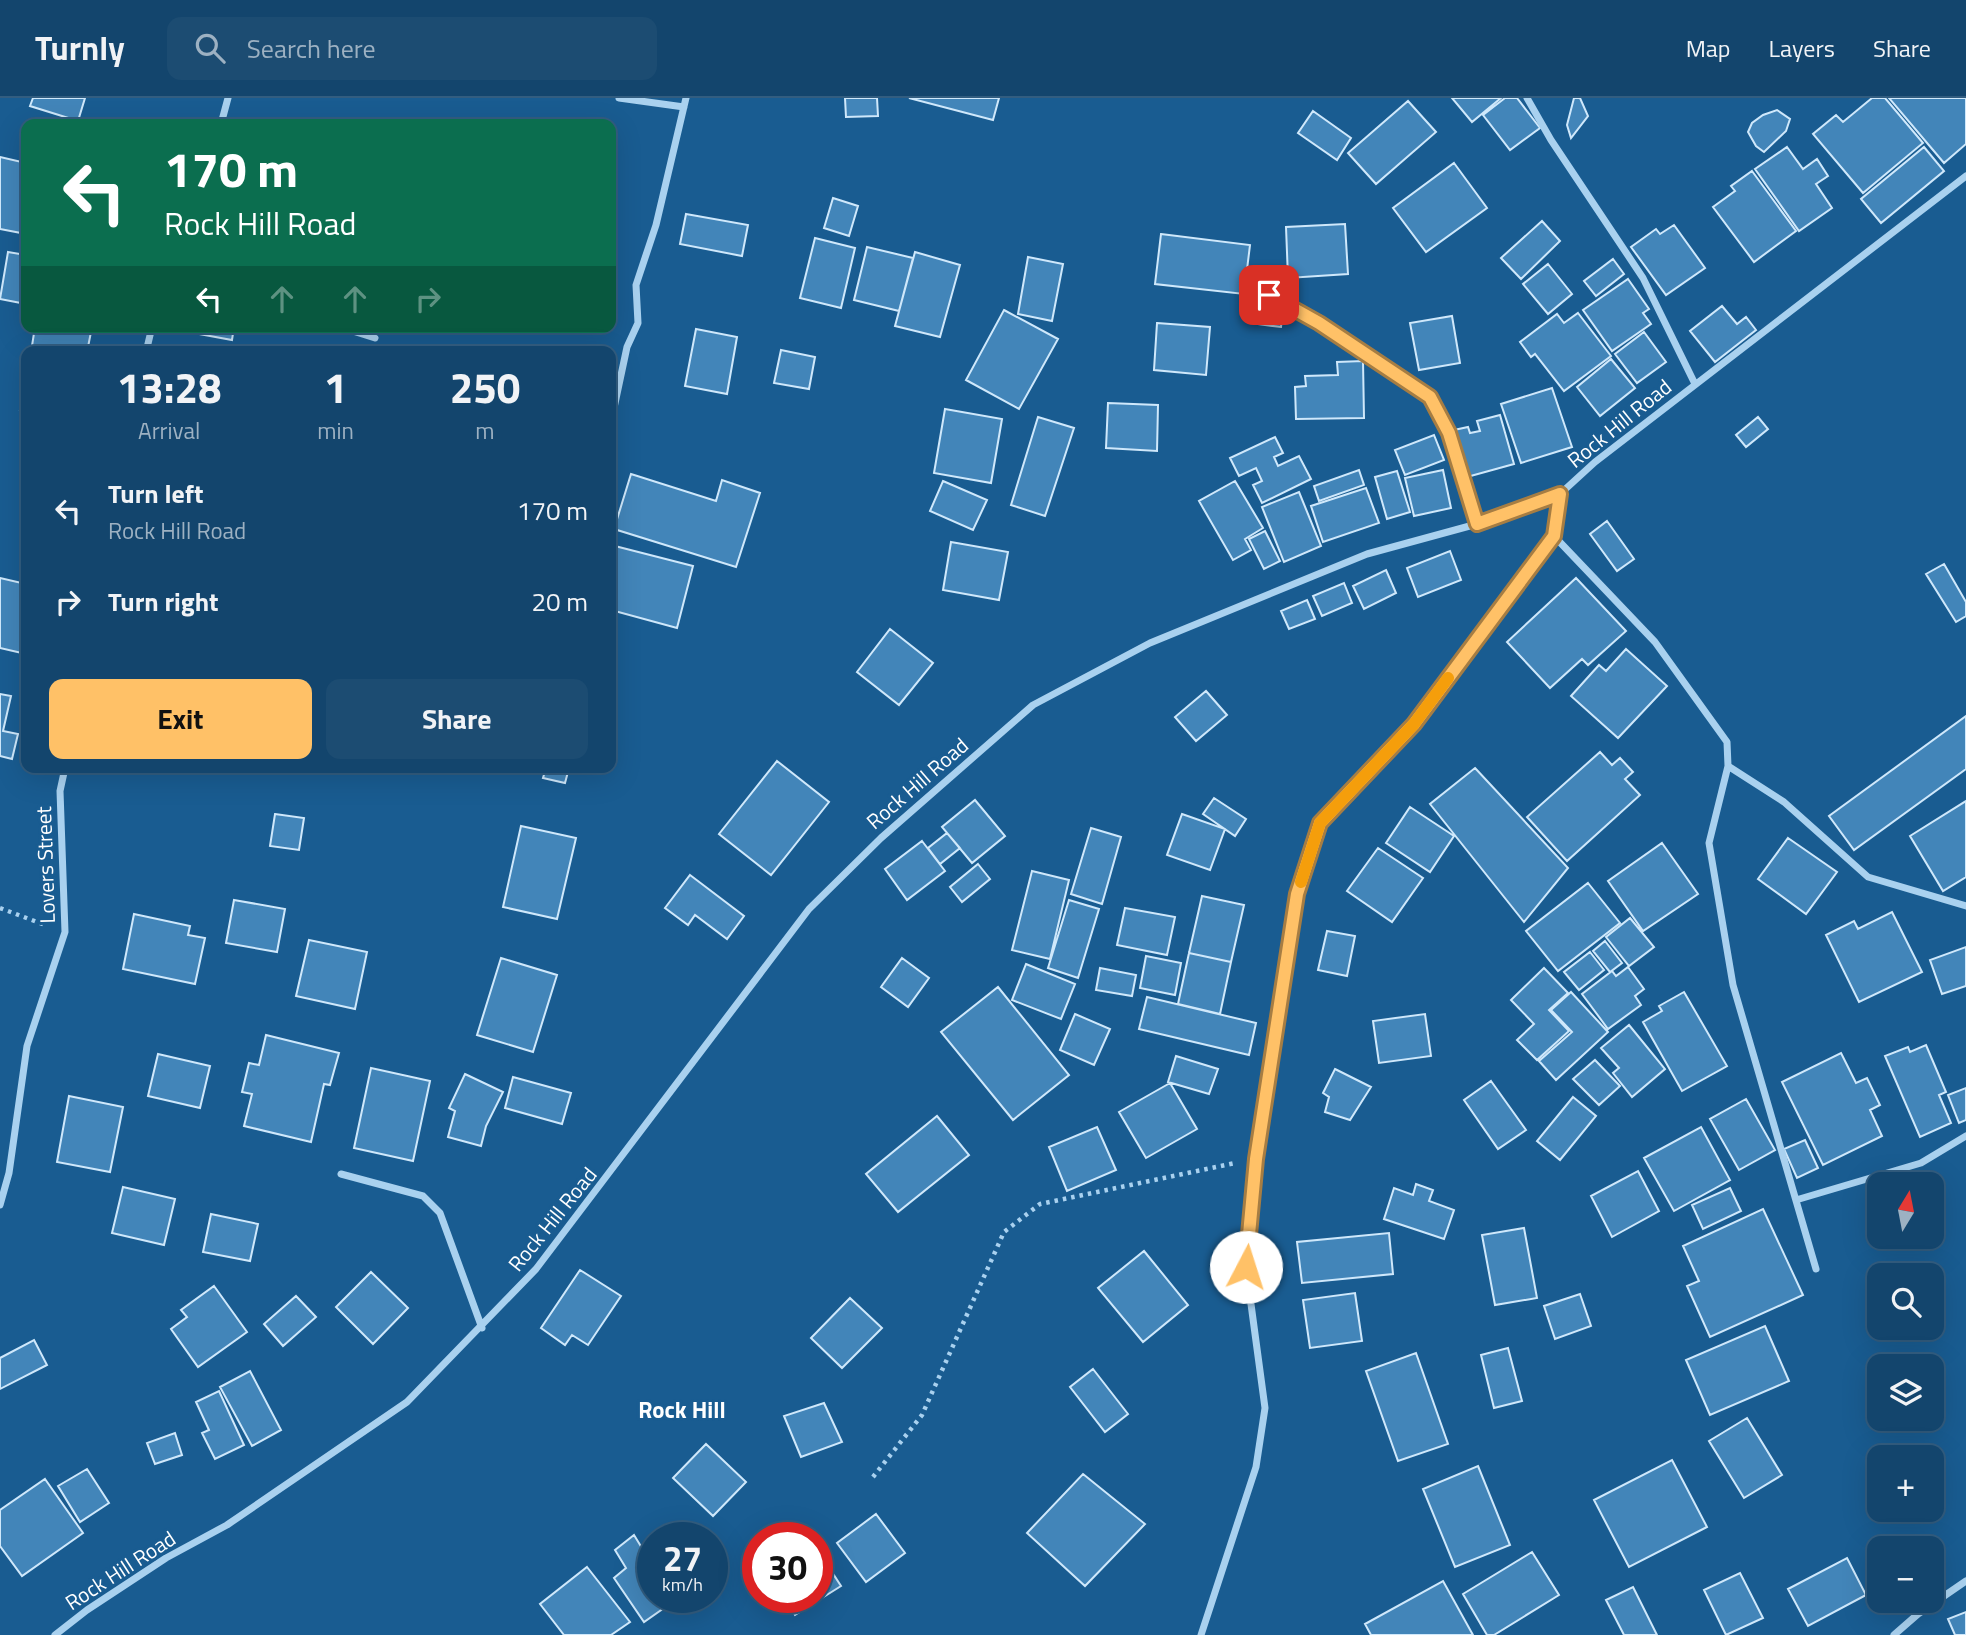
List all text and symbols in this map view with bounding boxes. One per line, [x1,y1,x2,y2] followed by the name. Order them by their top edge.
[167,17,657,80] search box
[35,23,125,73] text: Turnly
[191,29,229,67] icon: search
[247,29,376,68] text: Search here
[1686,30,1731,66] text: Map
[1769,30,1835,66] text: Layers
[1873,30,1931,66] text: Share
[164,131,298,206] text: 170 m
[49,147,140,238] icon: left
[164,199,356,247] text: Rock Hill Road
[1239,265,1299,325] pin
[1250,276,1288,314] icon: arrive
[190,280,228,318] icon: left
[263,280,301,318] icon: ahead
[336,280,374,318] icon: ahead
[409,280,447,318] icon: right
[117,355,222,419] text: 13:28
[324,355,347,419] text: 1
[450,355,520,419] text: 250
[1560,371,1678,475] street label: Rock Hill Road
[138,413,200,448] text: Arrival
[317,413,354,448] text: min
[475,413,495,448] text: m
[108,474,203,513] text: Turn left
[517,491,588,530] text: 170 m
[49,492,87,530] icon: left
[108,513,246,548] text: Rock Hill Road
[108,582,219,621] text: Turn right
[531,582,588,621] text: 20 m
[49,583,87,621] icon: right
[49,679,312,759] button: Exit
[326,679,588,759] button: Share
[859,730,975,836] street label: Rock Hill Road
[27,805,63,924] street label: Lovers Street
[500,1160,604,1278] street label: Rock Hill Road
[1867,1172,1944,1250] north arrow
[1867,1172,1944,1613] map controls
[1209,1230,1283,1304] position arrow
[1867,1263,1944,1340] button: search
[1867,1354,1944,1431] button: layers
[638,1392,726,1427] district label: Rock Hill
[1867,1445,1944,1522] button: +
[58,1522,182,1618] street label: Rock Hill Road
[742,1522,833,1613] speed limit sign: 30
[663,1531,702,1585] text: 27
[1867,1536,1944,1613] button: −
[662,1571,703,1598] text: km/h

